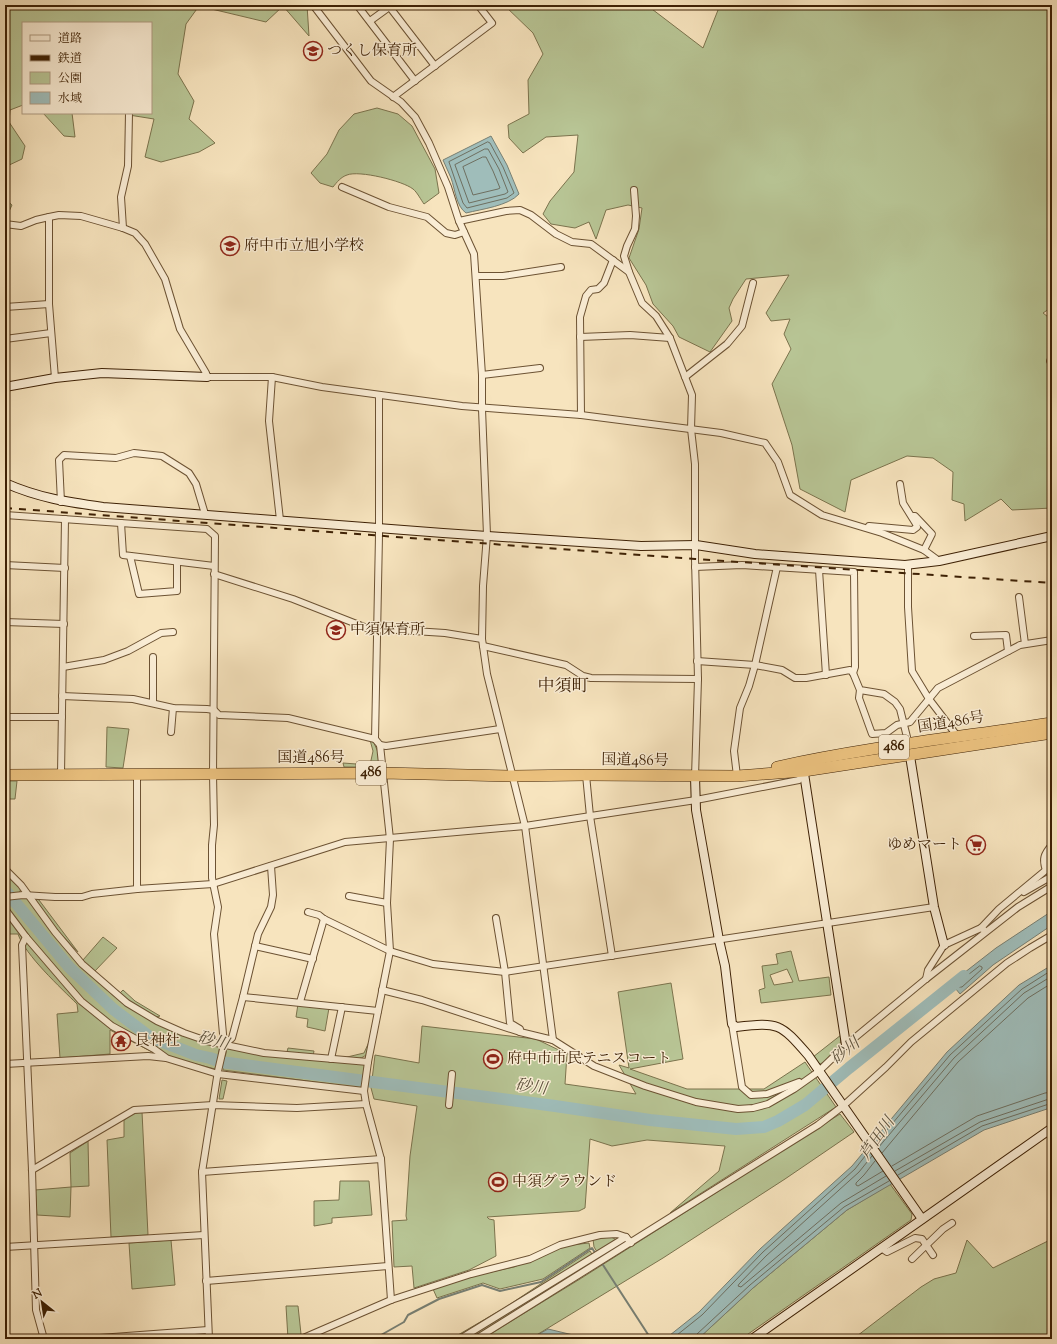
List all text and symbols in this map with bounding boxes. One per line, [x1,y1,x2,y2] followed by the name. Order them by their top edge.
[22,22,152,114] legend
[58,30,82,48] text: 道路
[302,40,324,62] school or university icon: つくし保育所
[327,41,417,62] place label: つくし保育所
[57,50,82,68] text: 鉄道
[58,70,82,88] text: 公園
[58,90,82,108] text: 水域
[219,235,241,257] school or university icon: 府中市立旭小学校
[244,236,364,257] place label: 府中市立旭小学校
[325,619,347,641] school or university icon: 中須保育所
[350,620,425,641] place label: 中須保育所
[538,675,589,699] district label: 中須町
[916,707,986,739] street label: 国道486号
[879,735,909,759] road number: 486
[277,748,345,769] street label: 国道486号
[601,750,669,772] street label: 国道486号
[356,761,386,785] road number: 486
[965,834,987,856] supermarket icon: ゆめマート
[887,835,962,856] place label: ゆめマート
[195,1027,233,1058] water label: 砂川
[110,1030,132,1052] temple icon: 艮神社
[135,1031,180,1052] place label: 艮神社
[826,1032,867,1071] water label: 砂川
[482,1048,504,1070] sports icon: 府中市市民テニスコート
[507,1049,671,1070] place label: 府中市市民テニスコート
[514,1074,550,1102] water label: 砂川
[855,1111,902,1165] water label: 芦田川
[487,1171,509,1193] sports icon: 中須グラウンド
[512,1172,617,1193] place label: 中須グラウンド
[22,1282,62,1322] north arrow
[29,1285,45,1304] text: N

